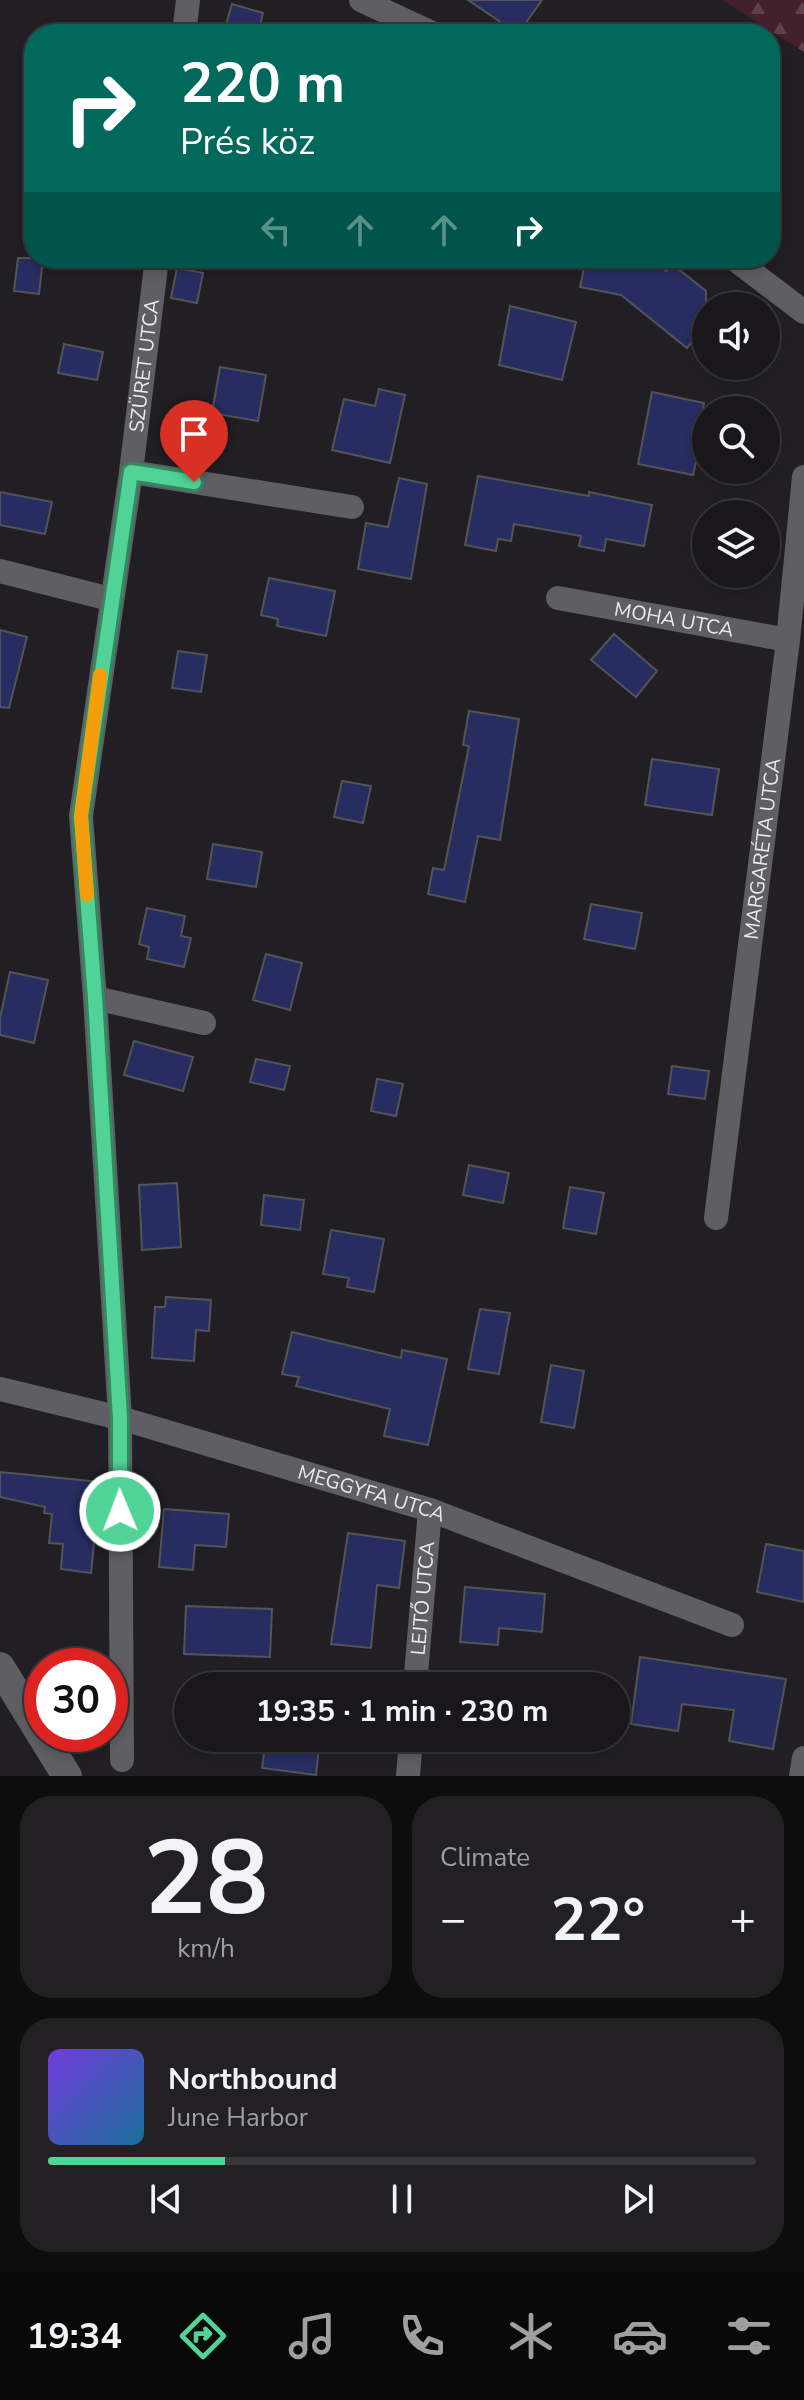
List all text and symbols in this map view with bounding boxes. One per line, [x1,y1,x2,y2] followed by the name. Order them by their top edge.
[180,45,345,122] text: 220 m
[48,56,152,160] icon: right
[180,118,315,167] text: Prés köz
[254,208,298,252] icon: left
[338,208,382,252] icon: ahead
[422,208,466,252] icon: ahead
[506,208,550,252] icon: right
[692,292,780,588] map controls
[692,292,780,380] button: sound
[122,297,165,434] street label: SZÜRET UTCA
[692,396,780,484] button: search
[160,400,228,482] pin
[172,412,216,456] icon: arrive
[692,500,780,588] button: layers
[612,595,736,643] street label: MOHA UTCA
[737,756,787,941] street label: MARGARÉTA UTCA
[295,1458,450,1528] street label: MEGGYFA UTCA
[78,1469,162,1553] position arrow
[404,1540,441,1656] street label: LEJTŐ UTCA
[24,1648,128,1752] speed limit sign: 30
[256,1691,548,1732] text: 19:35 · 1 min · 230 m
[144,1808,268,1950] text: 28
[440,1840,530,1875] text: Climate
[551,1879,645,1961] text: 22°
[440,1890,466,1950] text: −
[730,1890,756,1950] text: +
[177,1931,235,1966] text: km/h
[168,2059,338,2100] text: Northbound
[168,2100,308,2135] text: June Harbor
[144,2177,188,2221] icon: previous
[380,2177,424,2221] icon: pause
[616,2177,660,2221] icon: next
[175,2308,231,2364] icon: directions
[284,2308,340,2364] icon: music
[394,2308,450,2364] icon: phone
[503,2308,559,2364] icon: climate
[612,2308,668,2364] icon: car
[721,2308,777,2364] icon: filters
[27,2312,122,2361] text: 19:34

